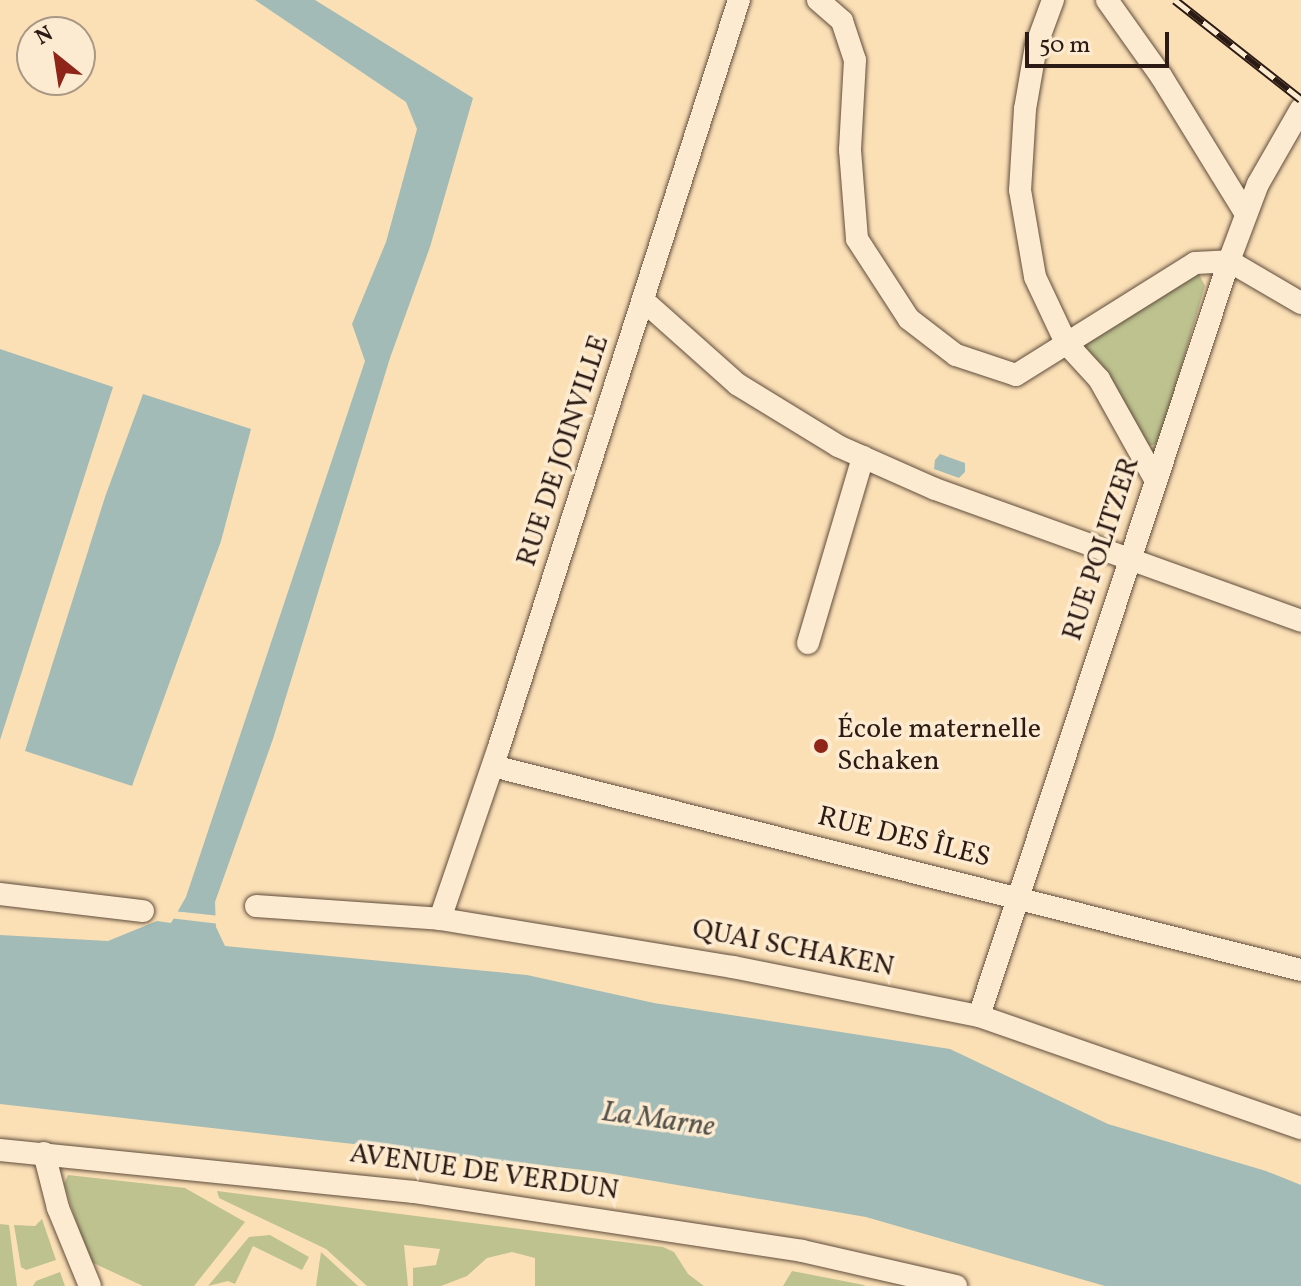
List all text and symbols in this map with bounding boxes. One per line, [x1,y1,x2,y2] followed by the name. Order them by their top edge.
[16,16,96,96] north arrow
[1029,16,1173,66] scale bar
[30,19,59,54] text: N
[1039,29,1091,63] text: 50 m
[511,331,617,571] street label: RUE DE JOINVILLE
[1056,453,1148,645] street label: RUE POLITZER
[837,713,1041,779] place label: École maternelle Schaken
[812,737,830,755] marker: École maternelle Schaken
[814,800,994,876] street label: RUE DES ÎLES
[689,913,897,985] street label: QUAI SCHAKEN
[599,1094,717,1146] water label: La Marne
[347,1137,621,1209] street label: AVENUE DE VERDUN

